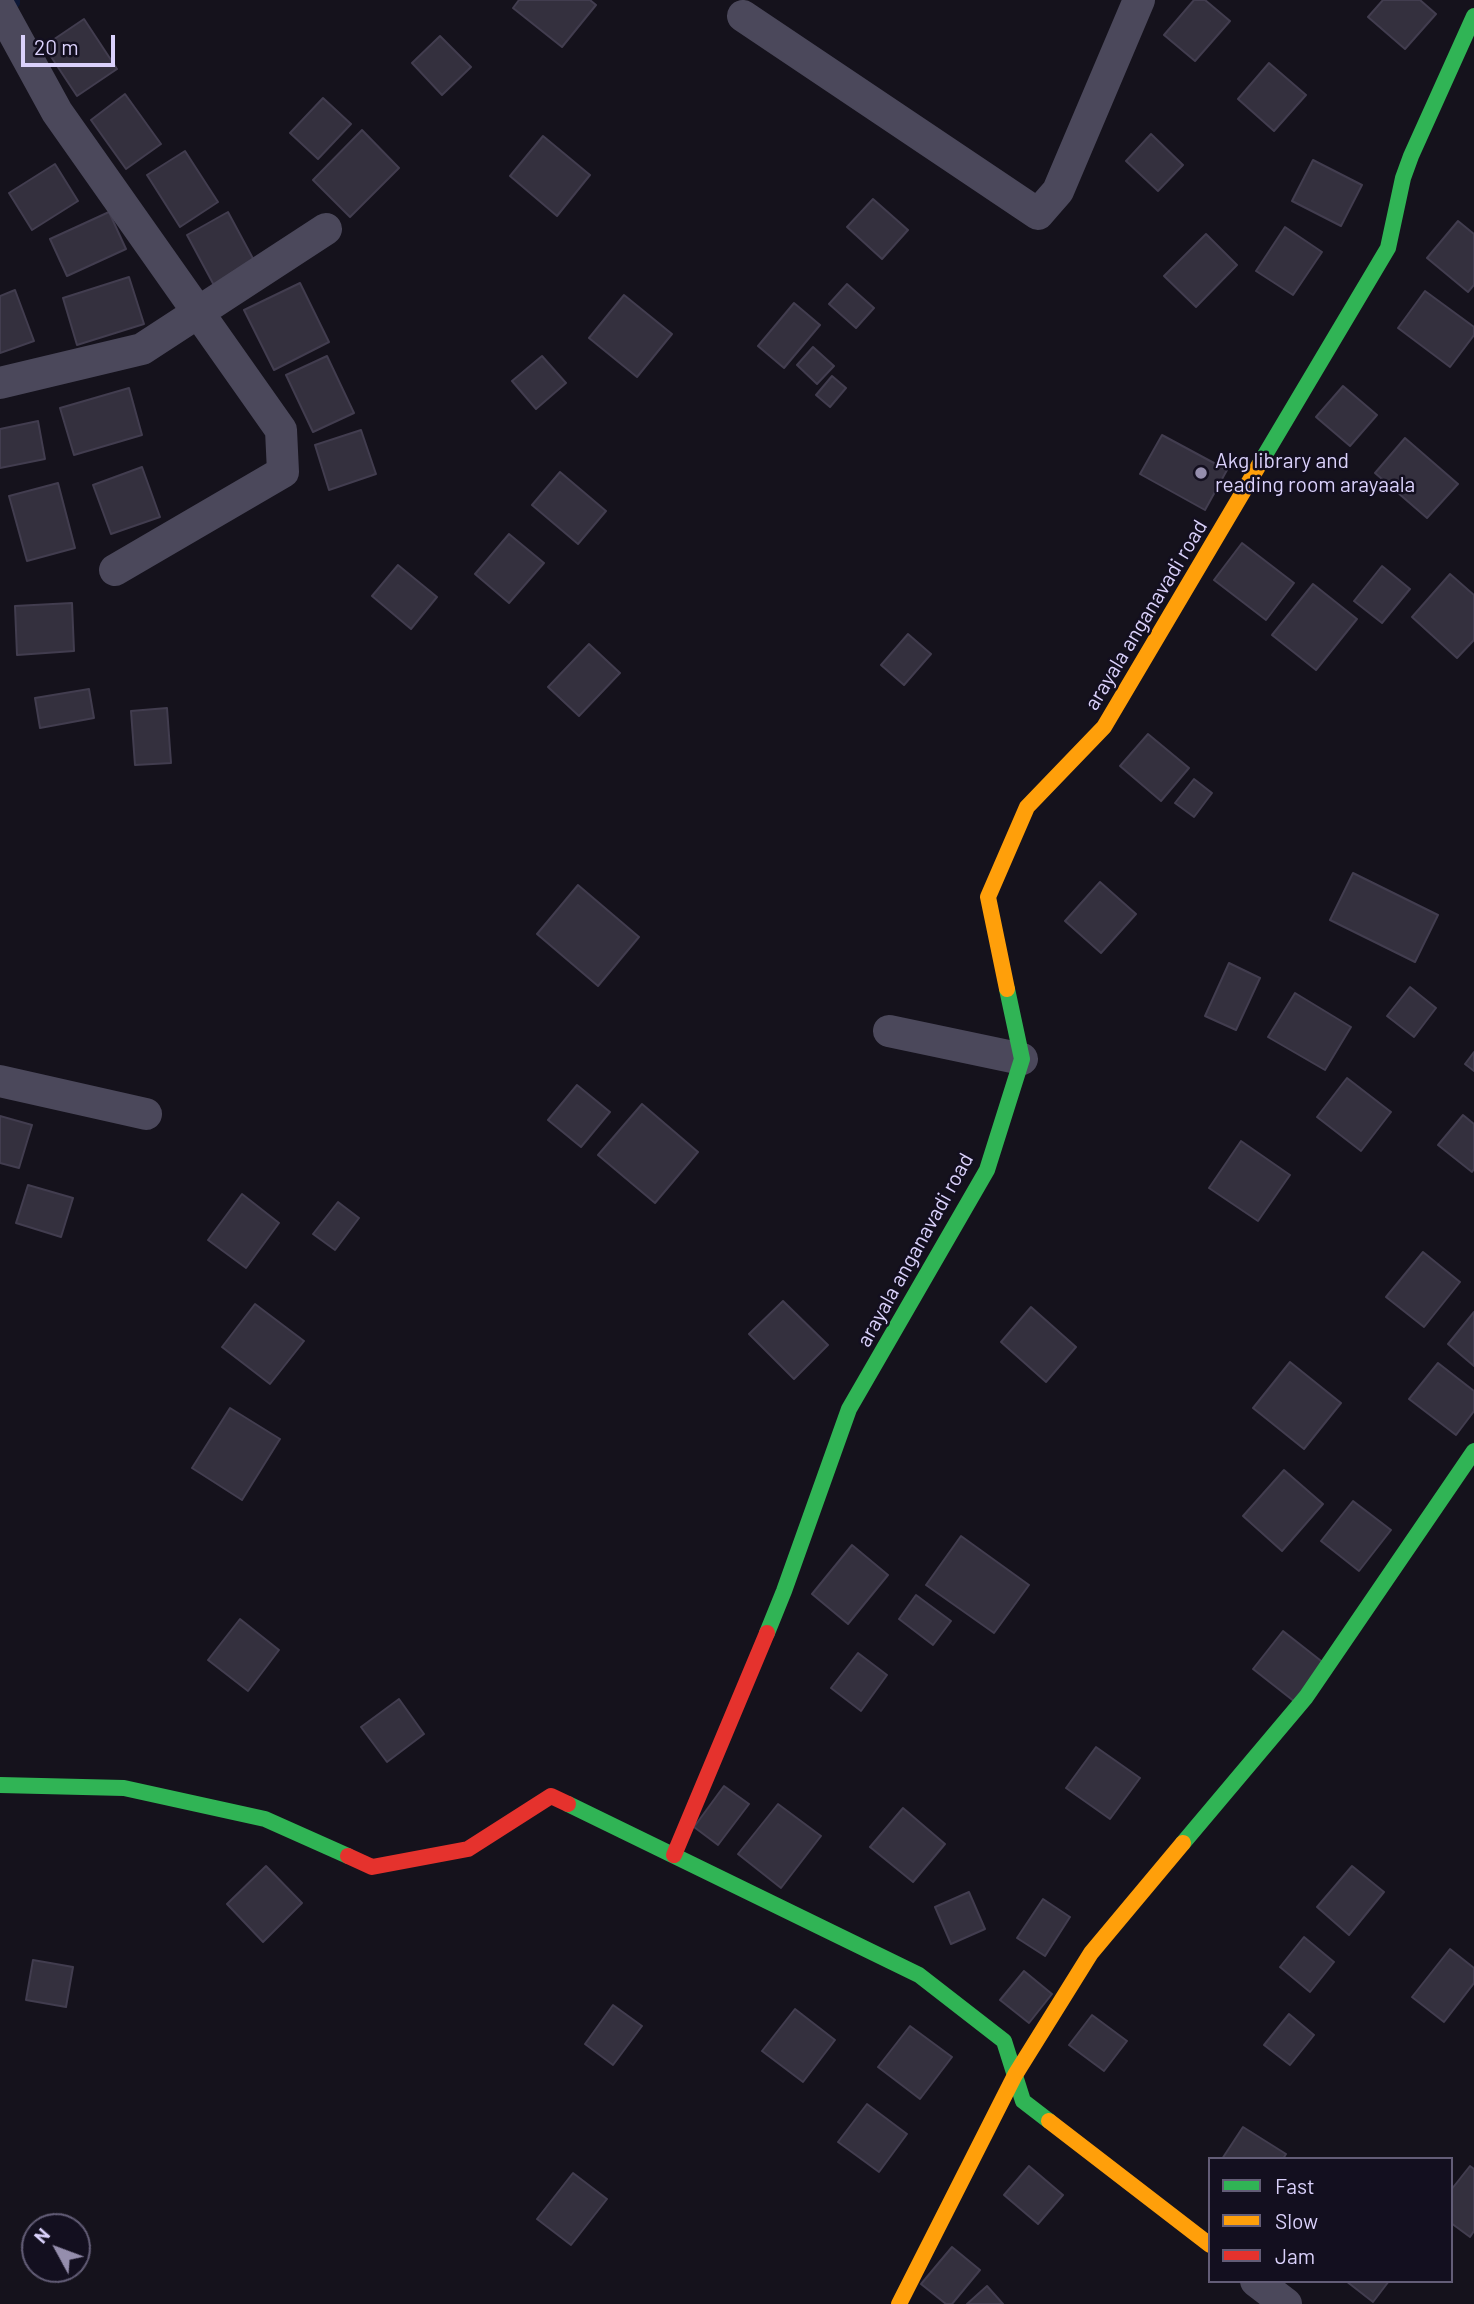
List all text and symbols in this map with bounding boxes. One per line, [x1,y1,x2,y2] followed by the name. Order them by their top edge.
[24,21,119,65] scale bar
[34,34,79,59] text: 20 m
[1215,448,1415,498] place label: Akg library and reading room arayaala
[1193,465,1209,481] marker: Akg library and reading room arayaala
[1079,515,1213,715] street label: arayala anganavadi road
[851,1149,979,1351] street label: arayala anganavadi road
[1208,2157,1453,2283] legend
[1275,2173,1315,2198] text: Fast
[1275,2208,1318,2233] text: Slow
[21,2213,91,2283] north arrow
[28,2223,54,2248] text: N
[1275,2243,1315,2268] text: Jam

